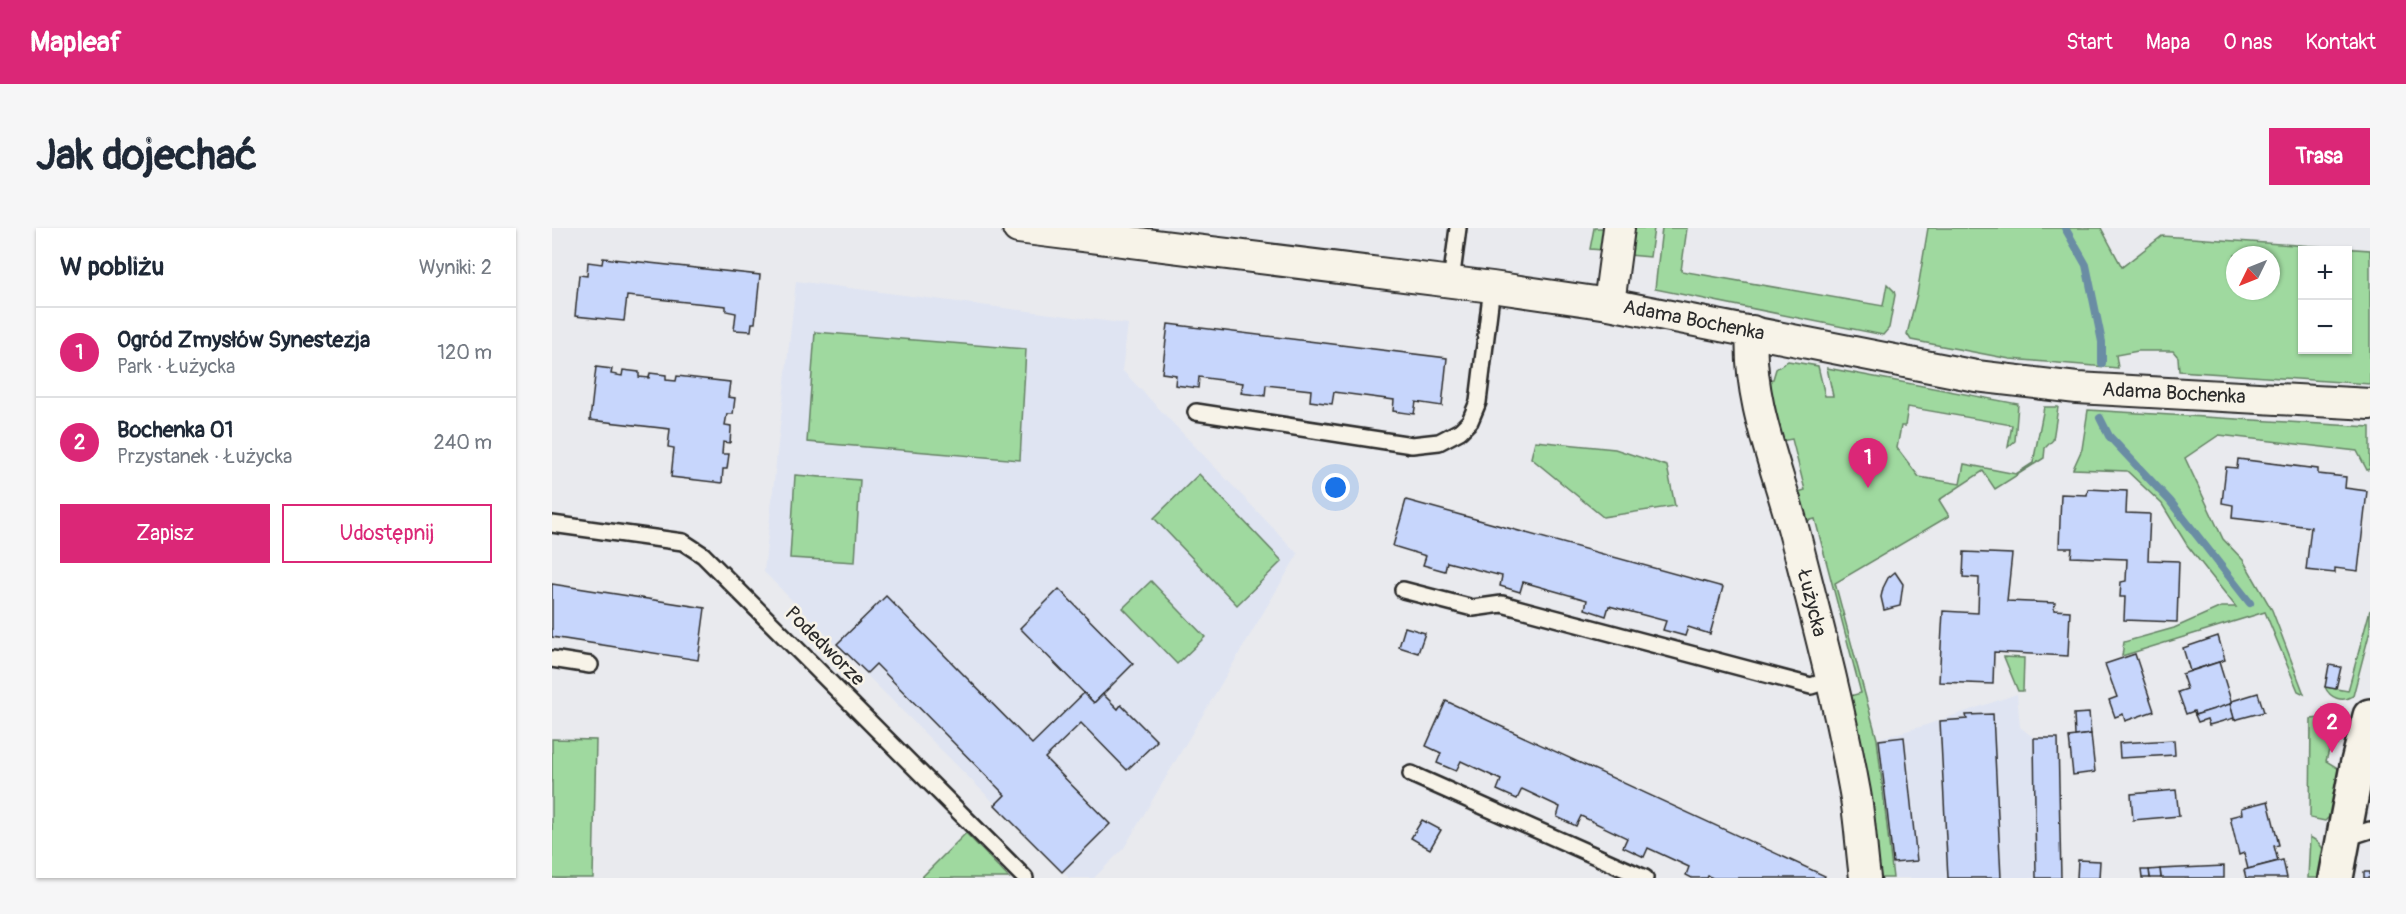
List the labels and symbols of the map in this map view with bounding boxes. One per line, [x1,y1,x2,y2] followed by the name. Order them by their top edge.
[2226,246,2280,300] north arrow
[1621,294,1767,346] street label: Adama Bochenka
[2102,377,2246,409] street label: Adama Bochenka
[1848,438,1888,488] pin: 1
[1321,473,1350,502] your location
[1791,565,1832,639] street label: Łużycka
[780,601,870,691] street label: Podedworze
[2312,704,2352,753] pin: 2

